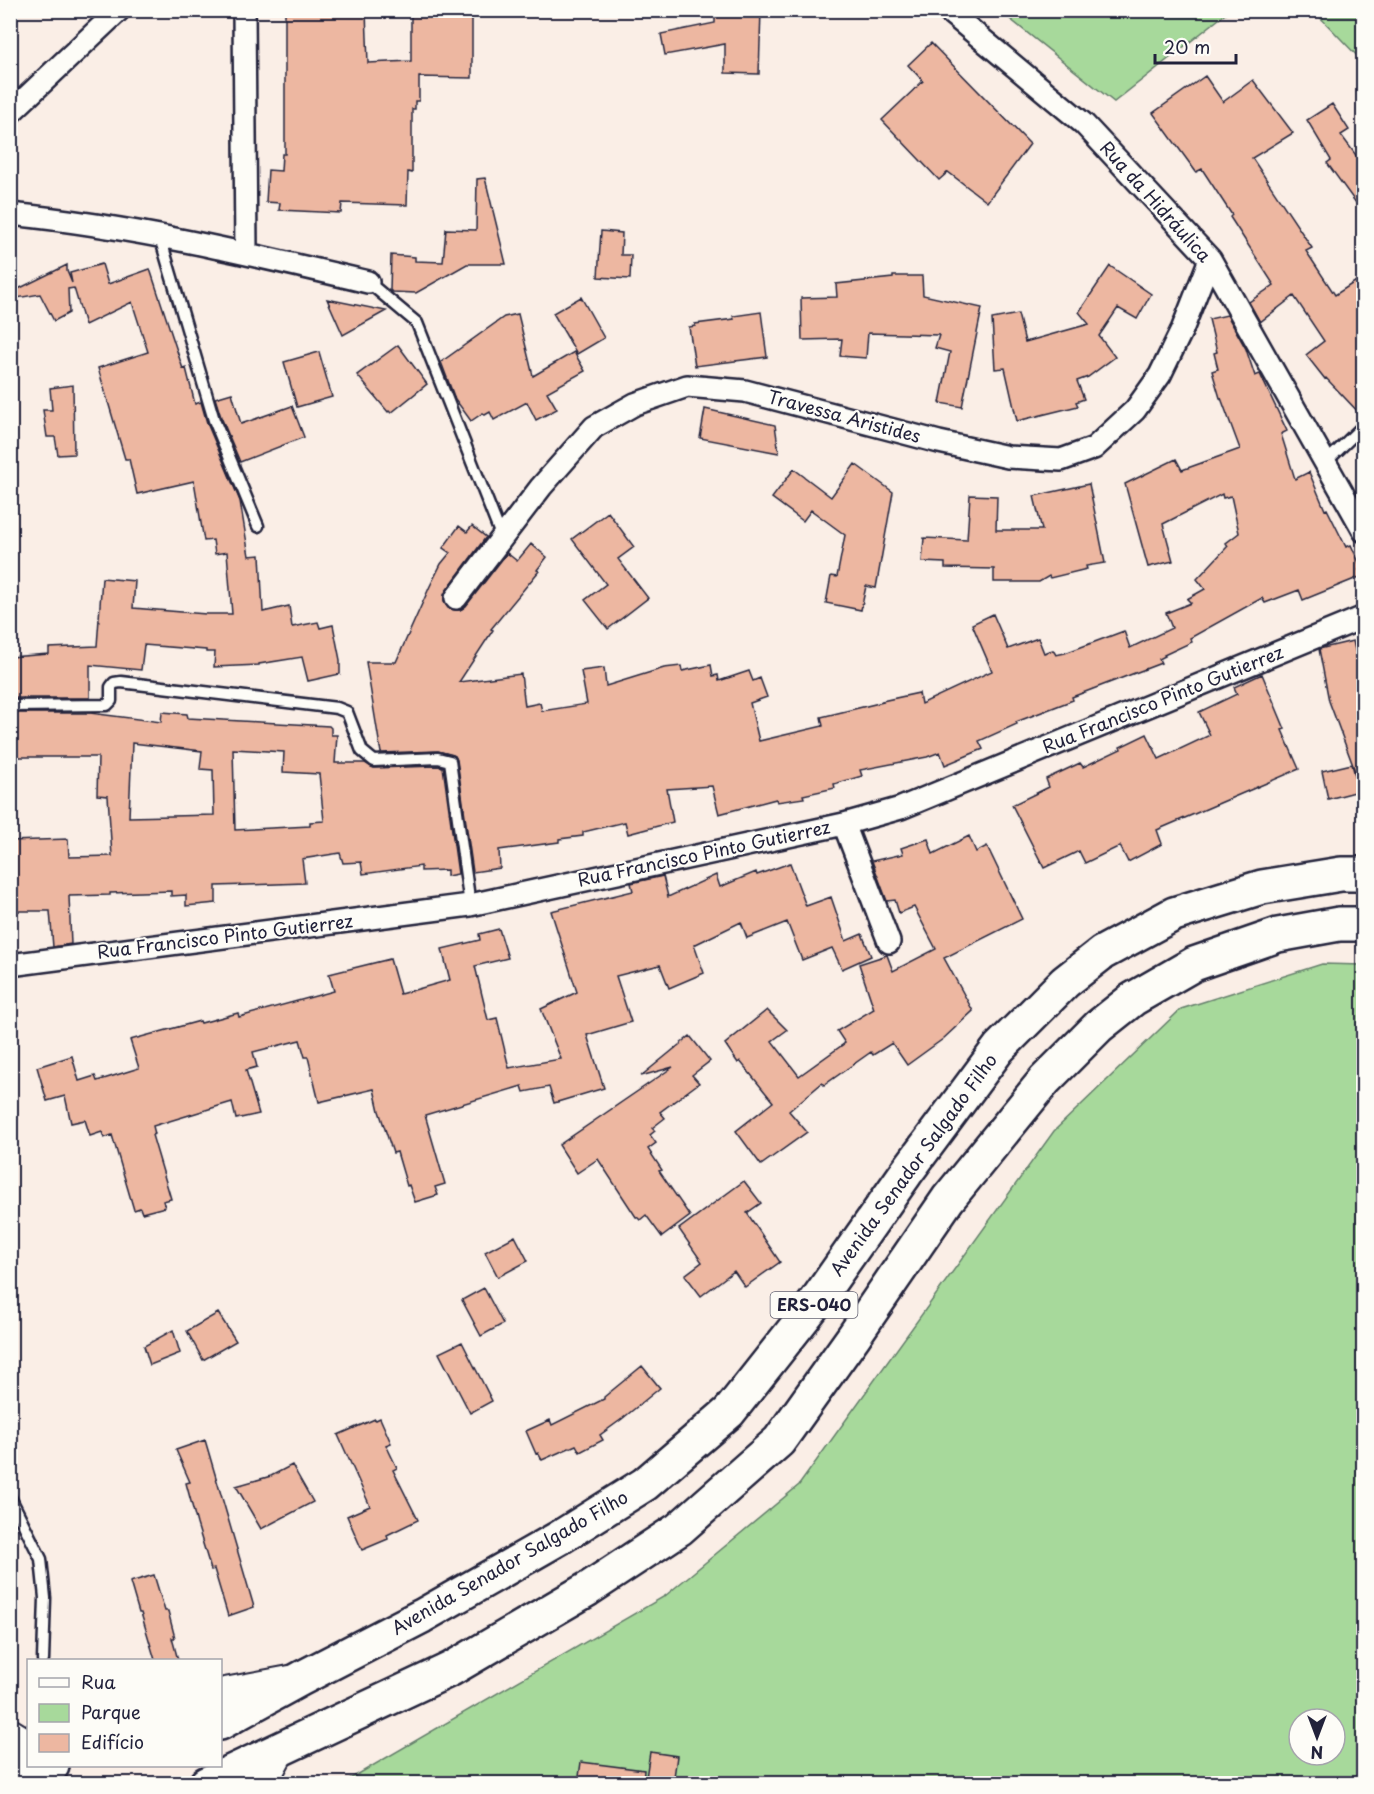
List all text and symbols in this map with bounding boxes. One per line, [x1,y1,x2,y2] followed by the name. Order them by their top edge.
[1155,27,1236,65] scale bar
[1164,33,1210,60] text: 20 m
[1094,134,1219,268] street label: Rua da Hidráulica
[765,382,924,449] street label: Travessa Aristides
[1038,638,1287,759] street label: Rua Francisco Pinto Gutierrez
[575,812,833,893] street label: Rua Francisco Pinto Gutierrez
[95,906,355,965] street label: Rua Francisco Pinto Gutierrez
[823,1047,1003,1281] street label: Avenida Senador Salgado Filho
[770,1292,858,1318] road number: ERS-040
[386,1483,633,1641] street label: Avenida Senador Salgado Filho
[27,1659,222,1767] legend
[81,1668,116,1695] text: Rua
[81,1698,141,1725] text: Parque
[1287,1707,1347,1767] north arrow
[81,1728,144,1755] text: Edifício
[1311,1741,1323,1765] text: N

